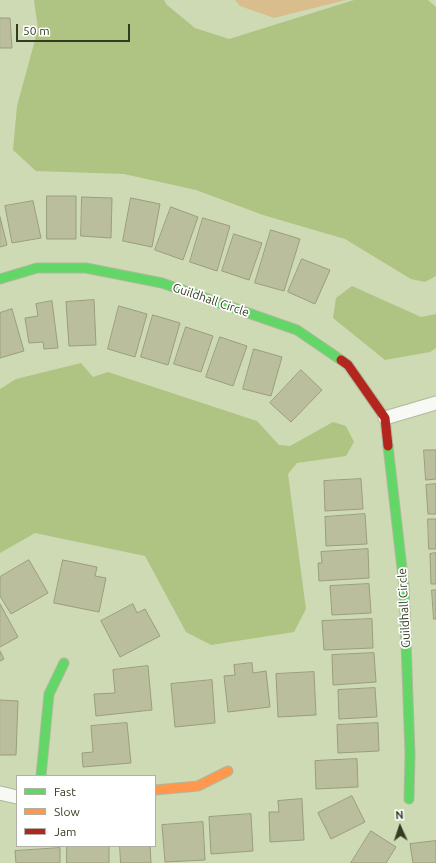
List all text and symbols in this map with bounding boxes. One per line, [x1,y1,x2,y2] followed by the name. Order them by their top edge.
[18,16,132,42] scale bar
[23,24,50,37] text: 50 m
[171,280,251,320] street label: Guildhall Circle
[395,568,413,648] street label: Guildhall Circle
[16,775,156,847] legend
[54,785,76,798] text: Fast
[54,805,80,818] text: Slow
[380,807,420,847] north arrow
[395,809,404,821] text: N
[54,825,76,838] text: Jam

